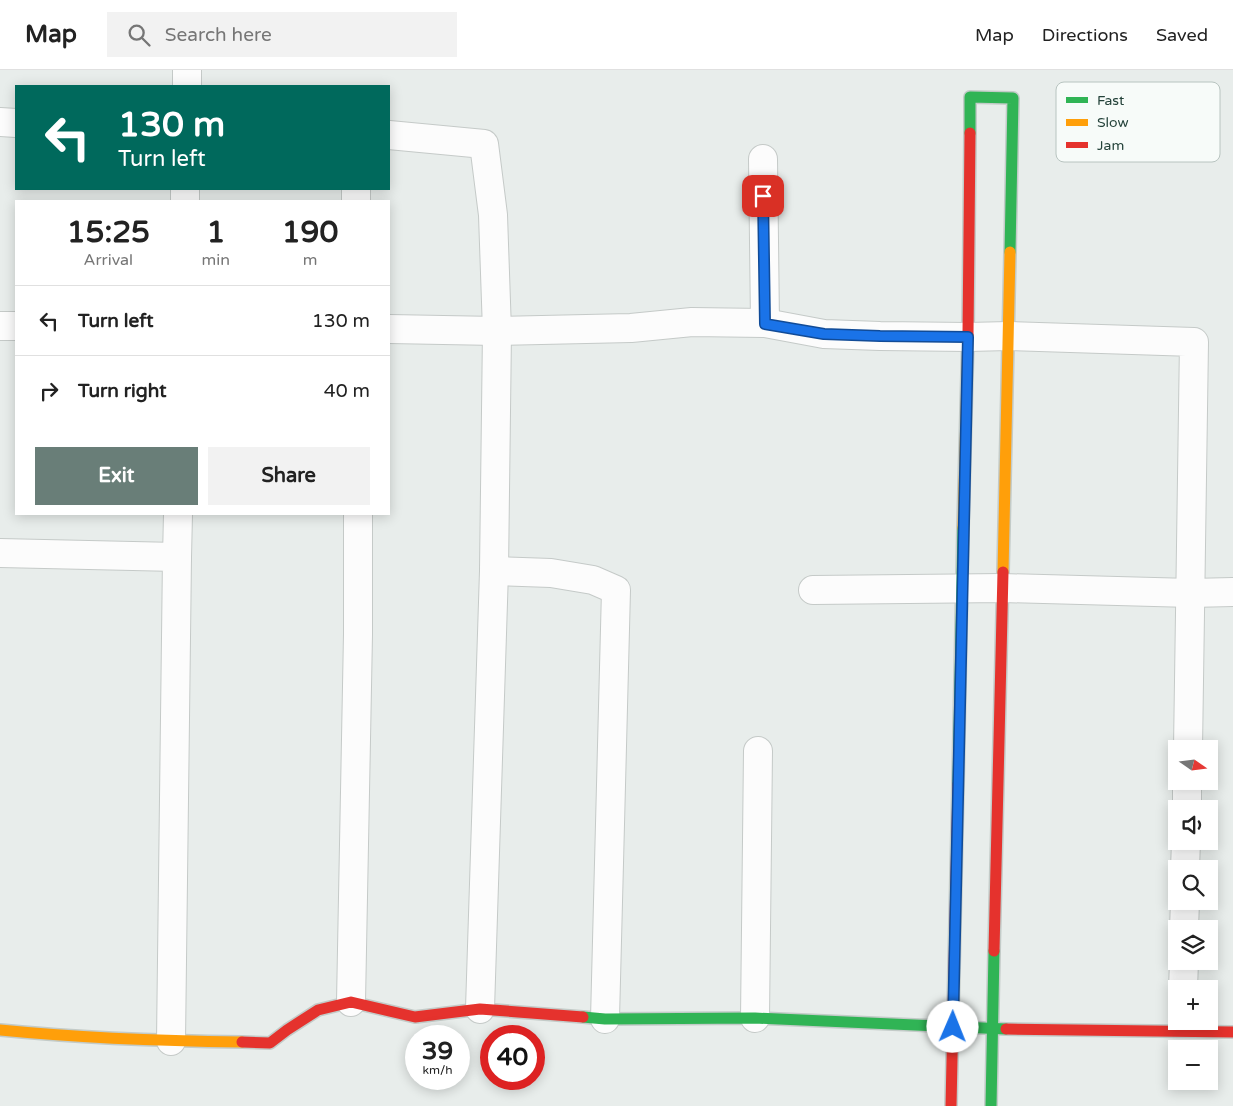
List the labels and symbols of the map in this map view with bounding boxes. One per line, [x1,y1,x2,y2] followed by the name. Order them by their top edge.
[1056,82,1220,162] legend
[1097,92,1125,109] text: Fast
[1097,114,1129,131] text: Slow
[1097,137,1124,154] text: Jam
[742,175,784,217] pin
[1168,740,1218,790] north arrow
[926,1000,978,1052] position arrow
[480,1025,545,1090] speed limit sign: 40

